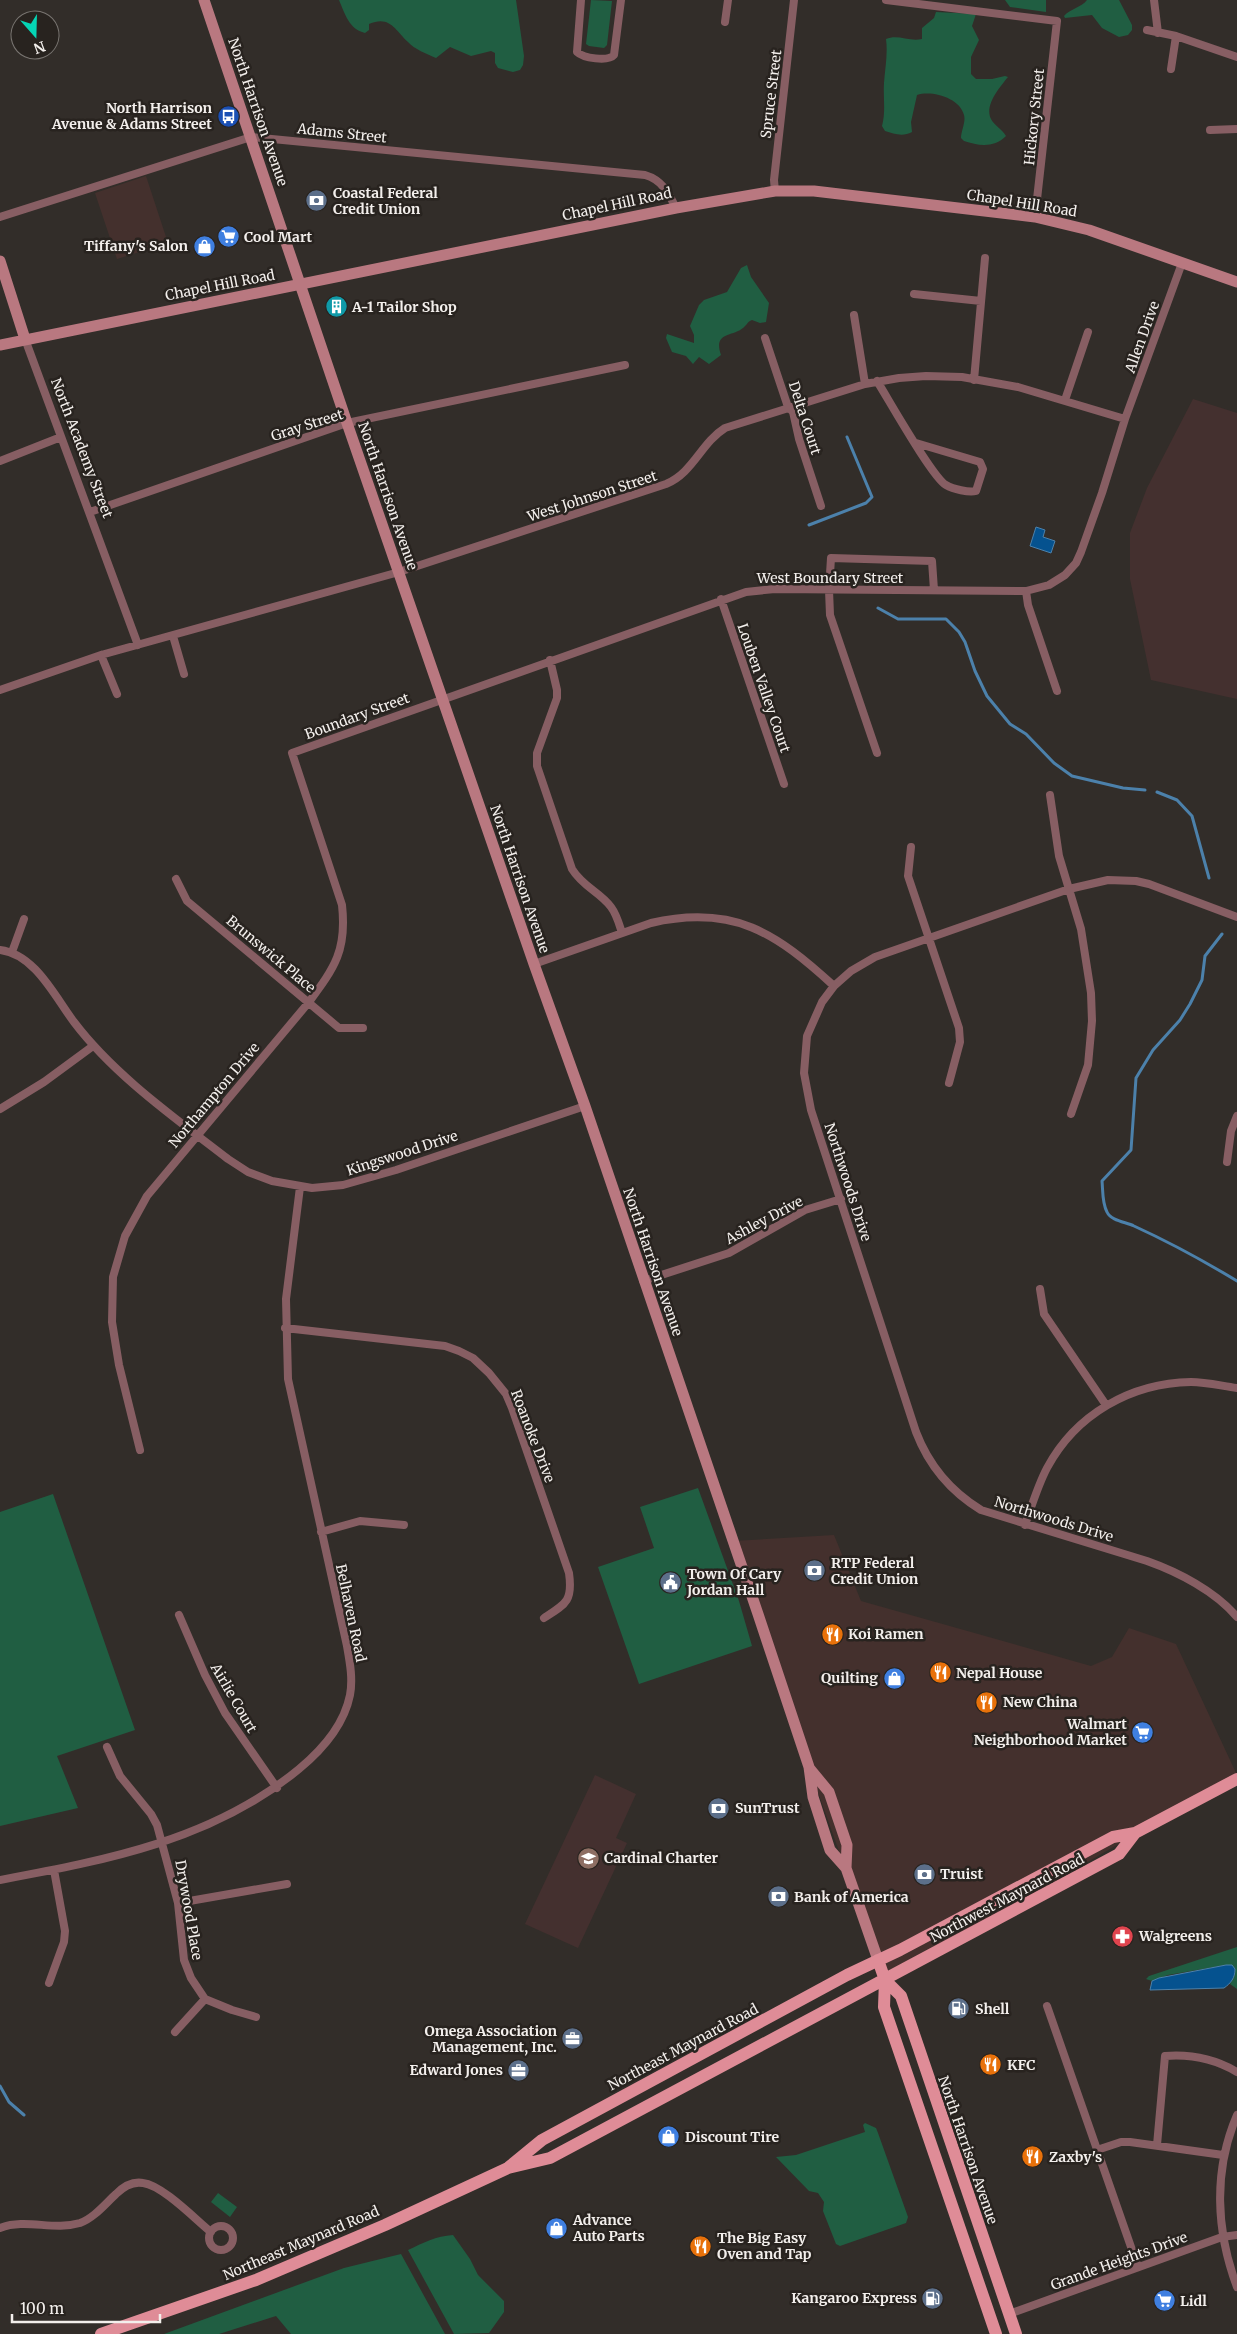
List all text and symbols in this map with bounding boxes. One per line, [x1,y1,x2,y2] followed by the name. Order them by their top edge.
[10,10,60,60] north arrow
[224,35,292,189] street label: North Harrison Avenue
[31,37,48,58] text: N
[757,48,785,139] street label: Spruce Street
[1020,67,1048,166] street label: Hickory Street
[51,99,212,133] place label: North Harrison Avenue & Adams Street
[216,104,240,128] bus stop icon: North Harrison Avenue & Adams Street
[295,119,388,147] street label: Adams Street
[333,184,438,218] place label: Coastal Federal Credit Union
[561,184,674,224] street label: Chapel Hill Road
[966,185,1079,221] street label: Chapel Hill Road
[305,189,329,213] bank icon: Coastal Federal Credit Union
[216,225,240,249] supermarket icon: Cool Mart
[244,228,312,246] place label: Cool Mart
[192,234,216,258] shop icon: Tiffany's Salon
[84,237,188,255] place label: Tiffany's Salon
[164,265,277,304] street label: Chapel Hill Road
[324,295,348,319] building icon: A-1 Tailor Shop
[351,298,457,316] place label: A-1 Tailor Shop
[1120,299,1163,376] street label: Allen Drive
[47,376,117,521] street label: North Academy Street
[785,379,826,458] street label: Delta Court
[269,405,346,445] street label: Gray Street
[354,419,422,573] street label: North Harrison Avenue
[524,466,660,526] street label: West Johnson Street
[756,569,904,587] street label: West Boundary Street
[733,621,795,755] street label: Louben Valley Court
[302,689,412,743] street label: Boundary Street
[486,802,554,956] street label: North Harrison Avenue
[223,911,319,997] street label: Brunswick Place
[165,1039,263,1151] street label: Northampton Drive
[820,1121,876,1243] street label: Northwoods Drive
[344,1127,460,1179] street label: Kingswood Drive
[619,1185,687,1339] street label: North Harrison Avenue
[721,1192,806,1248] street label: Ashley Drive
[507,1387,559,1485] street label: Roanoke Drive
[992,1492,1116,1546] street label: Northwoods Drive
[831,1554,919,1588] place label: RTP Federal Credit Union
[803,1559,827,1583] bank icon: RTP Federal Credit Union
[332,1562,370,1664] street label: Belhaven Road
[686,1565,782,1599] place label: Town Of Cary Jordan Hall
[659,1570,683,1594] public building icon: Town Of Cary Jordan Hall
[820,1622,844,1646] restaurant icon: Koi Ramen
[848,1625,924,1643] place label: Koi Ramen
[206,1659,261,1737] street label: Airlie Court
[928,1661,952,1685] restaurant icon: Nepal House
[956,1664,1043,1682] place label: Nepal House
[882,1666,906,1690] shop icon: Quilting
[821,1669,878,1687] place label: Quilting
[975,1690,999,1714] restaurant icon: New China
[1003,1693,1078,1711] place label: New China
[974,1715,1127,1749] place label: Walmart Neighborhood Market
[1131,1720,1155,1744] supermarket icon: Walmart Neighborhood Market
[707,1796,731,1820] bank icon: SunTrust
[735,1799,800,1817] place label: SunTrust
[576,1846,600,1870] school or university icon: Cardinal Charter
[604,1849,719,1867] place label: Cardinal Charter
[927,1849,1088,1946] street label: Northwest Maynard Road
[171,1859,207,1961] street label: Drywood Place
[912,1862,936,1886] bank icon: Truist
[940,1865,983,1883] place label: Truist
[766,1885,790,1909] bank icon: Bank of America
[794,1888,909,1906] place label: Bank of America
[1111,1924,1135,1948] pharmacy icon: Walgreens
[1138,1927,1212,1945] place label: Walgreens
[947,1997,971,2021] fuel station icon: Shell
[605,1999,762,2094] street label: Northeast Maynard Road
[975,2000,1010,2018] place label: Shell
[424,2022,557,2056] place label: Omega Association Management, Inc.
[561,2027,585,2051] office icon: Omega Association Management, Inc.
[979,2053,1003,2077] restaurant icon: KFC
[1007,2056,1036,2074] place label: KFC
[507,2058,531,2082] office icon: Edward Jones
[409,2061,503,2079] place label: Edward Jones
[934,2073,1002,2227] street label: North Harrison Avenue
[657,2125,681,2149] shop icon: Discount Tire
[685,2128,779,2146] place label: Discount Tire
[1021,2145,1045,2169] restaurant icon: Zaxby's
[1049,2148,1102,2166] place label: Zaxby's
[220,2202,382,2284] street label: Northeast Maynard Road
[572,2211,645,2245] place label: Advance Auto Parts
[545,2216,569,2240] shop icon: Advance Auto Parts
[1048,2228,1190,2294] street label: Grande Heights Drive
[717,2229,812,2263] place label: The Big Easy Oven and Tap
[689,2234,713,2258] restaurant icon: The Big Easy Oven and Tap
[921,2286,945,2310] fuel station icon: Kangaroo Express
[791,2289,917,2307] place label: Kangaroo Express
[1152,2289,1176,2313] supermarket icon: Lidl
[12,2292,160,2324] scale bar
[1180,2292,1207,2310] place label: Lidl
[20,2299,64,2318] text: 100 m

